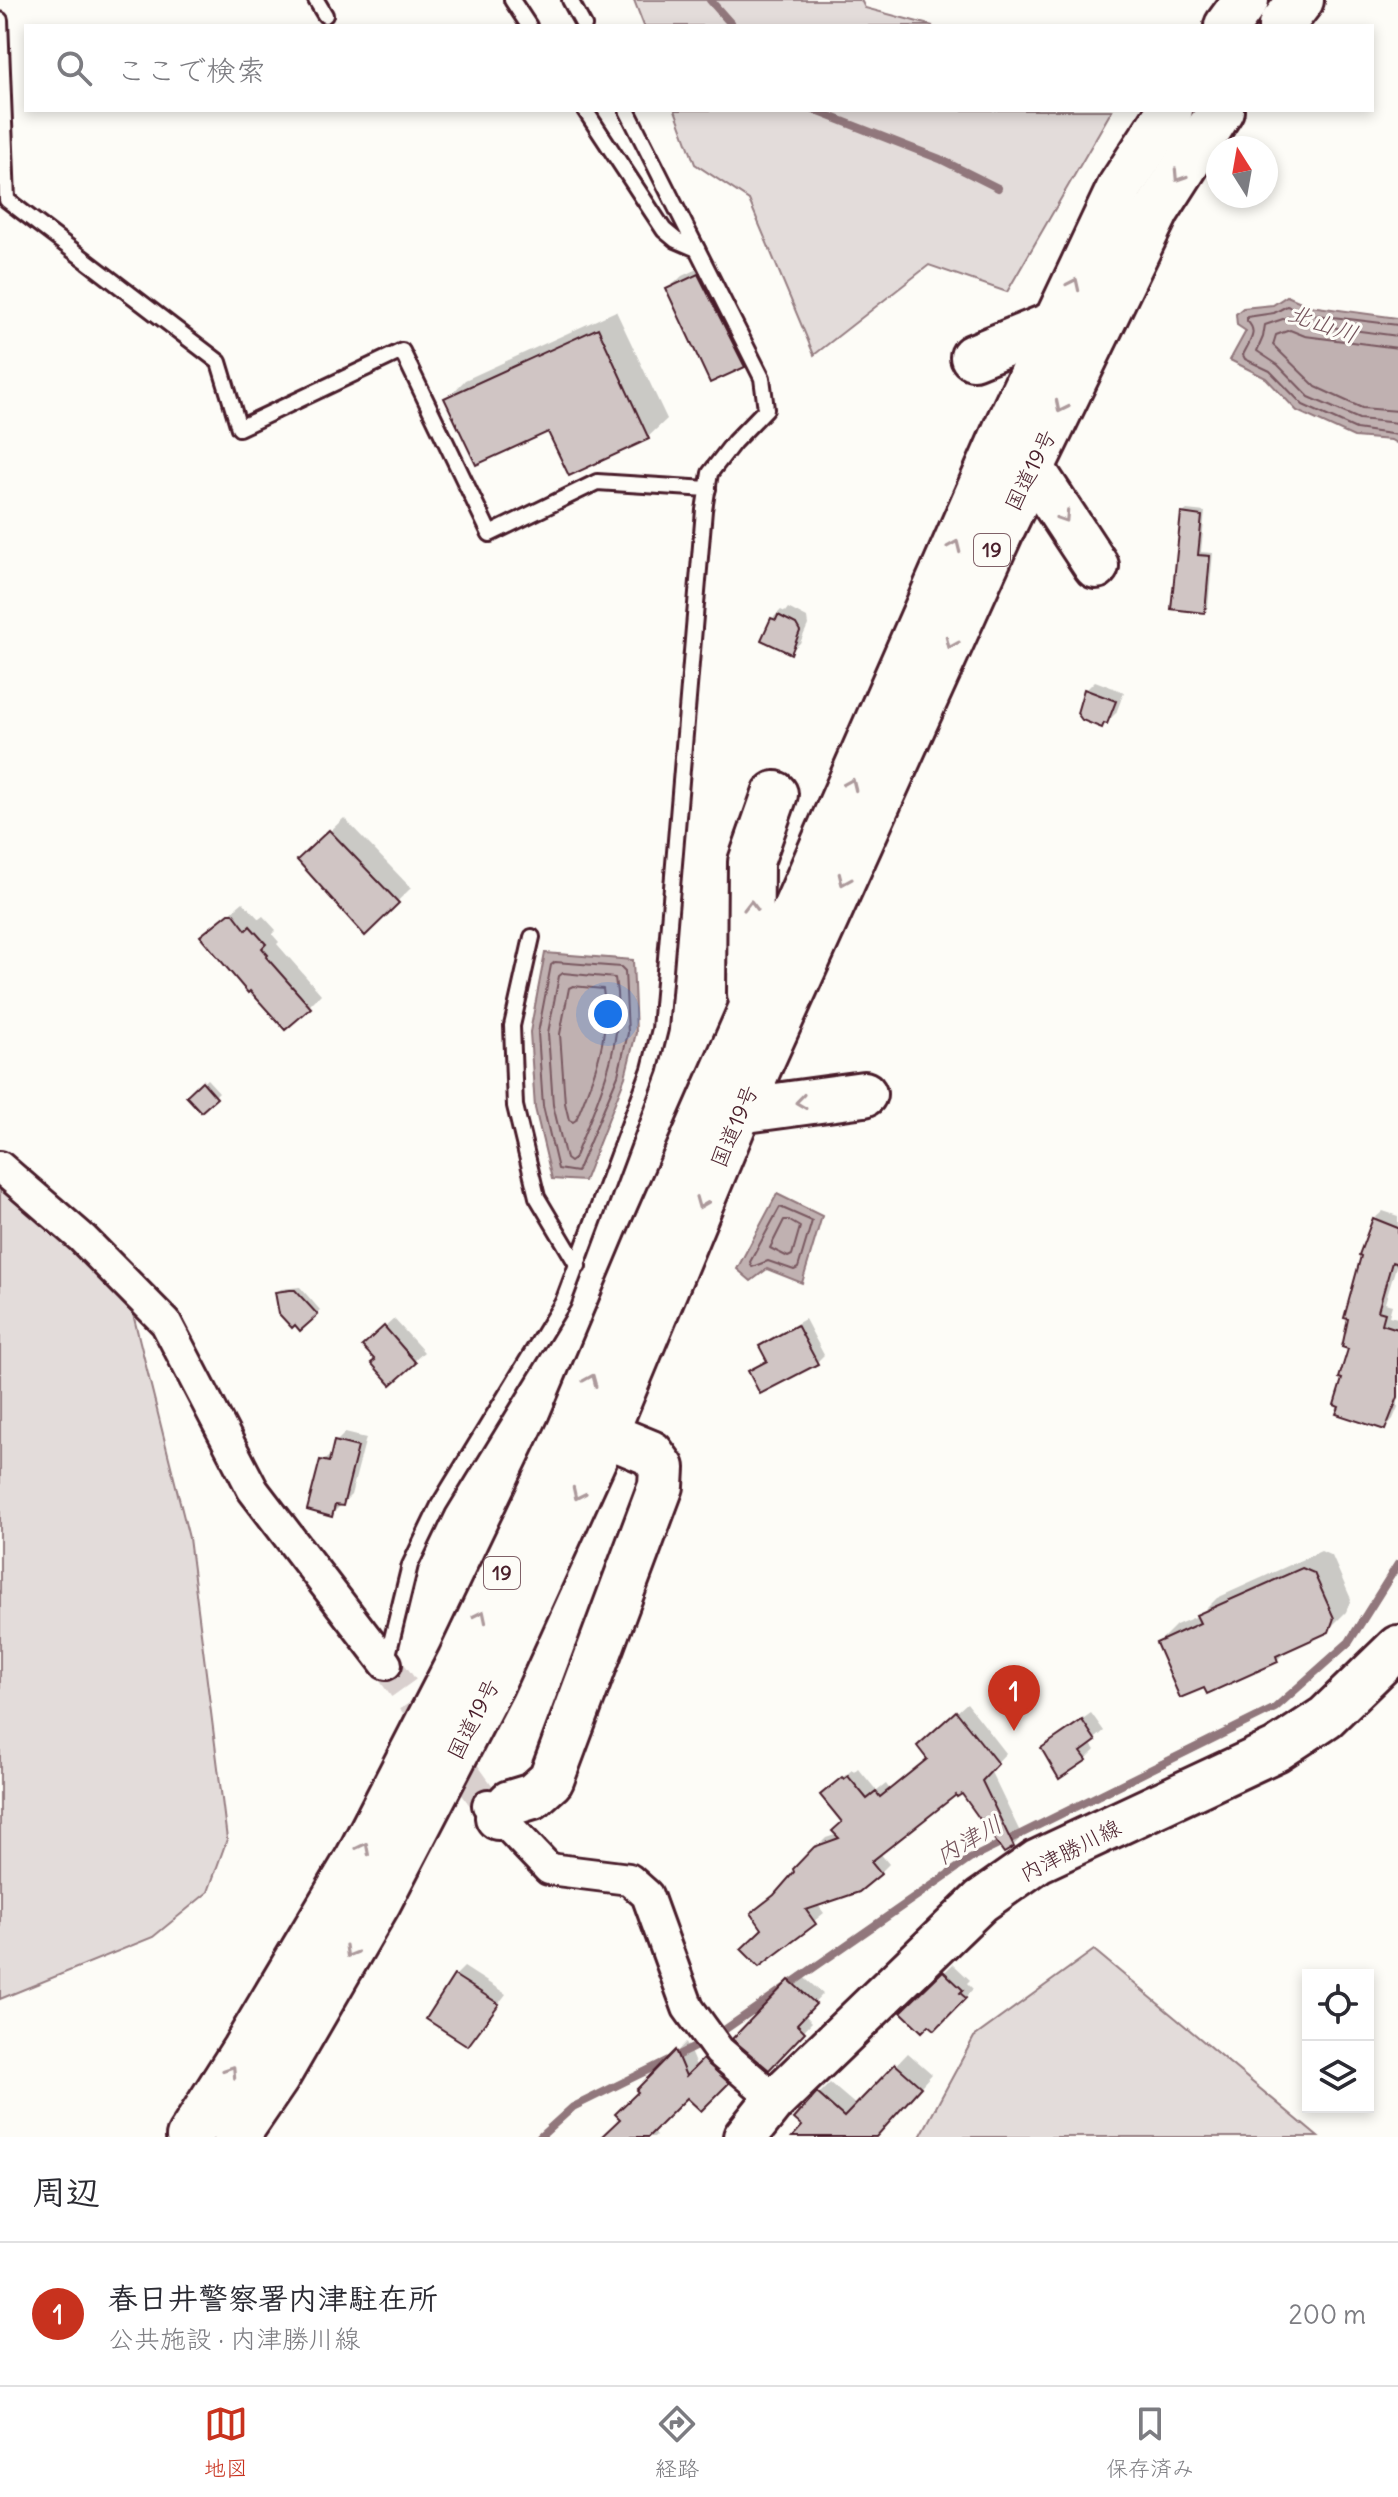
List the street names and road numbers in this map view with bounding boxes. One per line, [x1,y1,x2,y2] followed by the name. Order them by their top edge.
[998,425,1062,515] street label: 国道19号
[974,534,1010,566] road number: 19
[704,1080,764,1172] street label: 国道19号
[484,1557,520,1589] road number: 19
[441,1674,505,1764] street label: 国道19号
[1015,1813,1125,1887] street label: 内津勝川線

